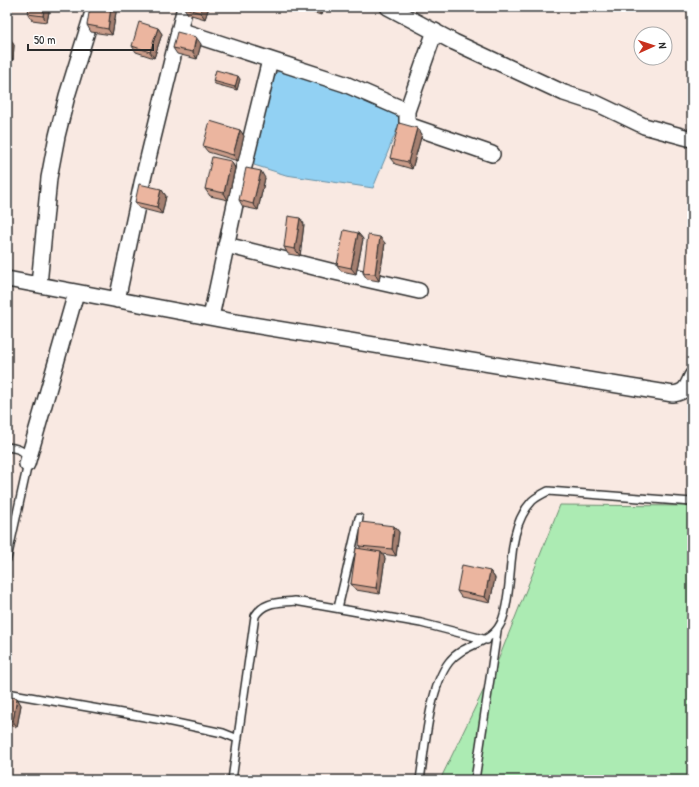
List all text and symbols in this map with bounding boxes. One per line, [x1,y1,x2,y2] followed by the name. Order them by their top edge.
[28,26,153,52] scale bar
[633,26,673,66] north arrow
[34,31,55,48] text: 50 m
[656,42,670,49] text: N

